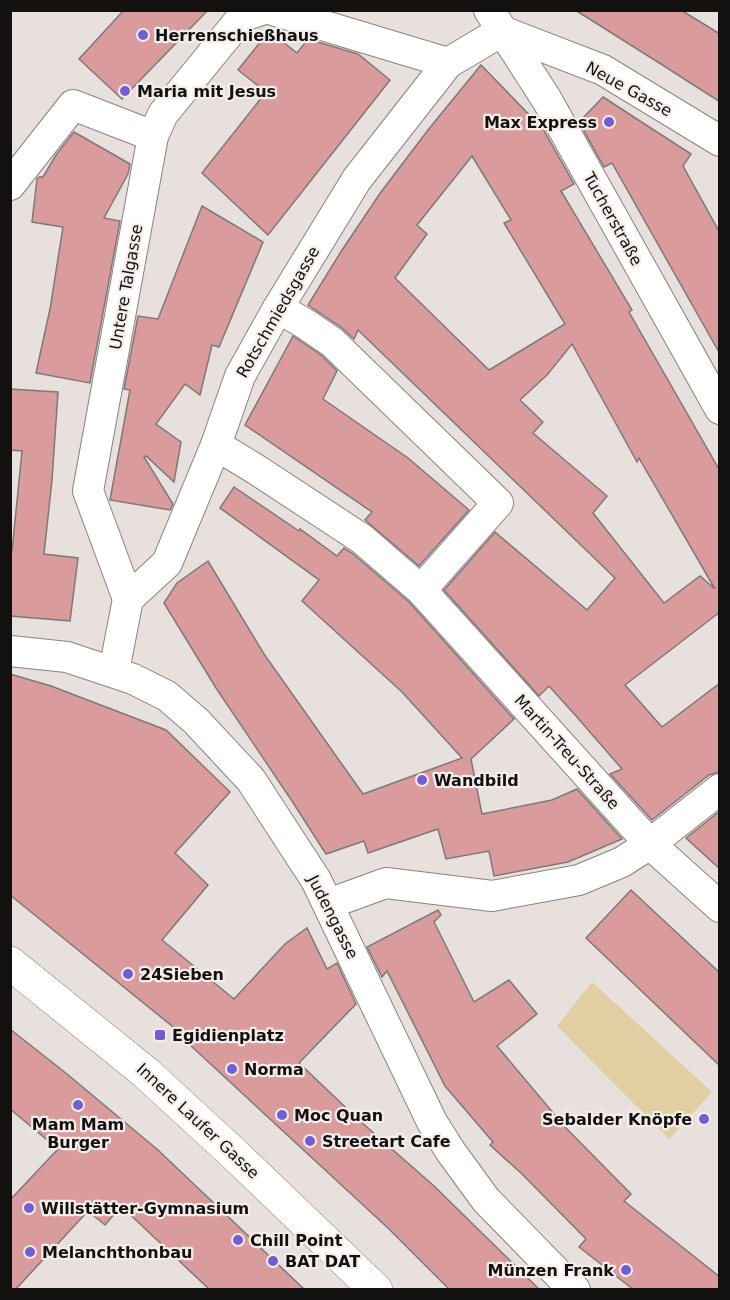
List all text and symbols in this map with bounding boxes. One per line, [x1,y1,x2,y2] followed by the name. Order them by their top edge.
[155,26,319,45] place label: Herrenschießhaus
[136,28,150,42] marker: Herrenschießhaus
[583,58,675,120] street label: Neue Gasse
[137,82,276,101] place label: Maria mit Jesus
[118,84,132,98] marker: Maria mit Jesus
[484,113,597,132] place label: Max Express
[602,115,616,129] marker: Max Express
[579,168,646,269] street label: Tucherstraße
[106,223,146,351] street label: Untere Talgasse
[233,243,323,381] street label: Rotschmiedsgasse
[511,691,623,813] street label: Martin-Treu-Straße
[434,771,519,790] place label: Wandbild
[415,773,429,787] marker: Wandbild
[303,871,362,962] street label: Judengasse
[140,965,224,984] place label: 24Sieben
[121,967,135,981] marker: 24Sieben
[172,1026,284,1045] place label: Egidienplatz
[153,1028,167,1042] marker: Egidienplatz
[133,1059,263,1183] street label: Innere Laufer Gasse
[244,1060,304,1079] place label: Norma
[225,1062,239,1076] marker: Norma
[71,1098,85,1112] marker: Mam Mam Burger
[294,1106,383,1125] place label: Moc Quan
[275,1108,289,1122] marker: Moc Quan
[542,1110,692,1129] place label: Sebalder Knöpfe
[697,1112,711,1126] marker: Sebalder Knöpfe
[32,1115,124,1152] place label: Mam Mam Burger
[322,1132,451,1151] place label: Streetart Cafe
[303,1134,317,1148] marker: Streetart Cafe
[41,1199,249,1218] place label: Willstätter-Gymnasium
[22,1201,36,1215] marker: Willstätter-Gymnasium
[250,1231,343,1250] place label: Chill Point
[231,1233,245,1247] marker: Chill Point
[42,1243,192,1262] place label: Melanchthonbau
[23,1245,37,1259] marker: Melanchthonbau
[285,1252,360,1271] place label: BAT DAT
[266,1254,280,1268] marker: BAT DAT
[488,1261,614,1280] place label: Münzen Frank
[619,1263,633,1277] marker: Münzen Frank

